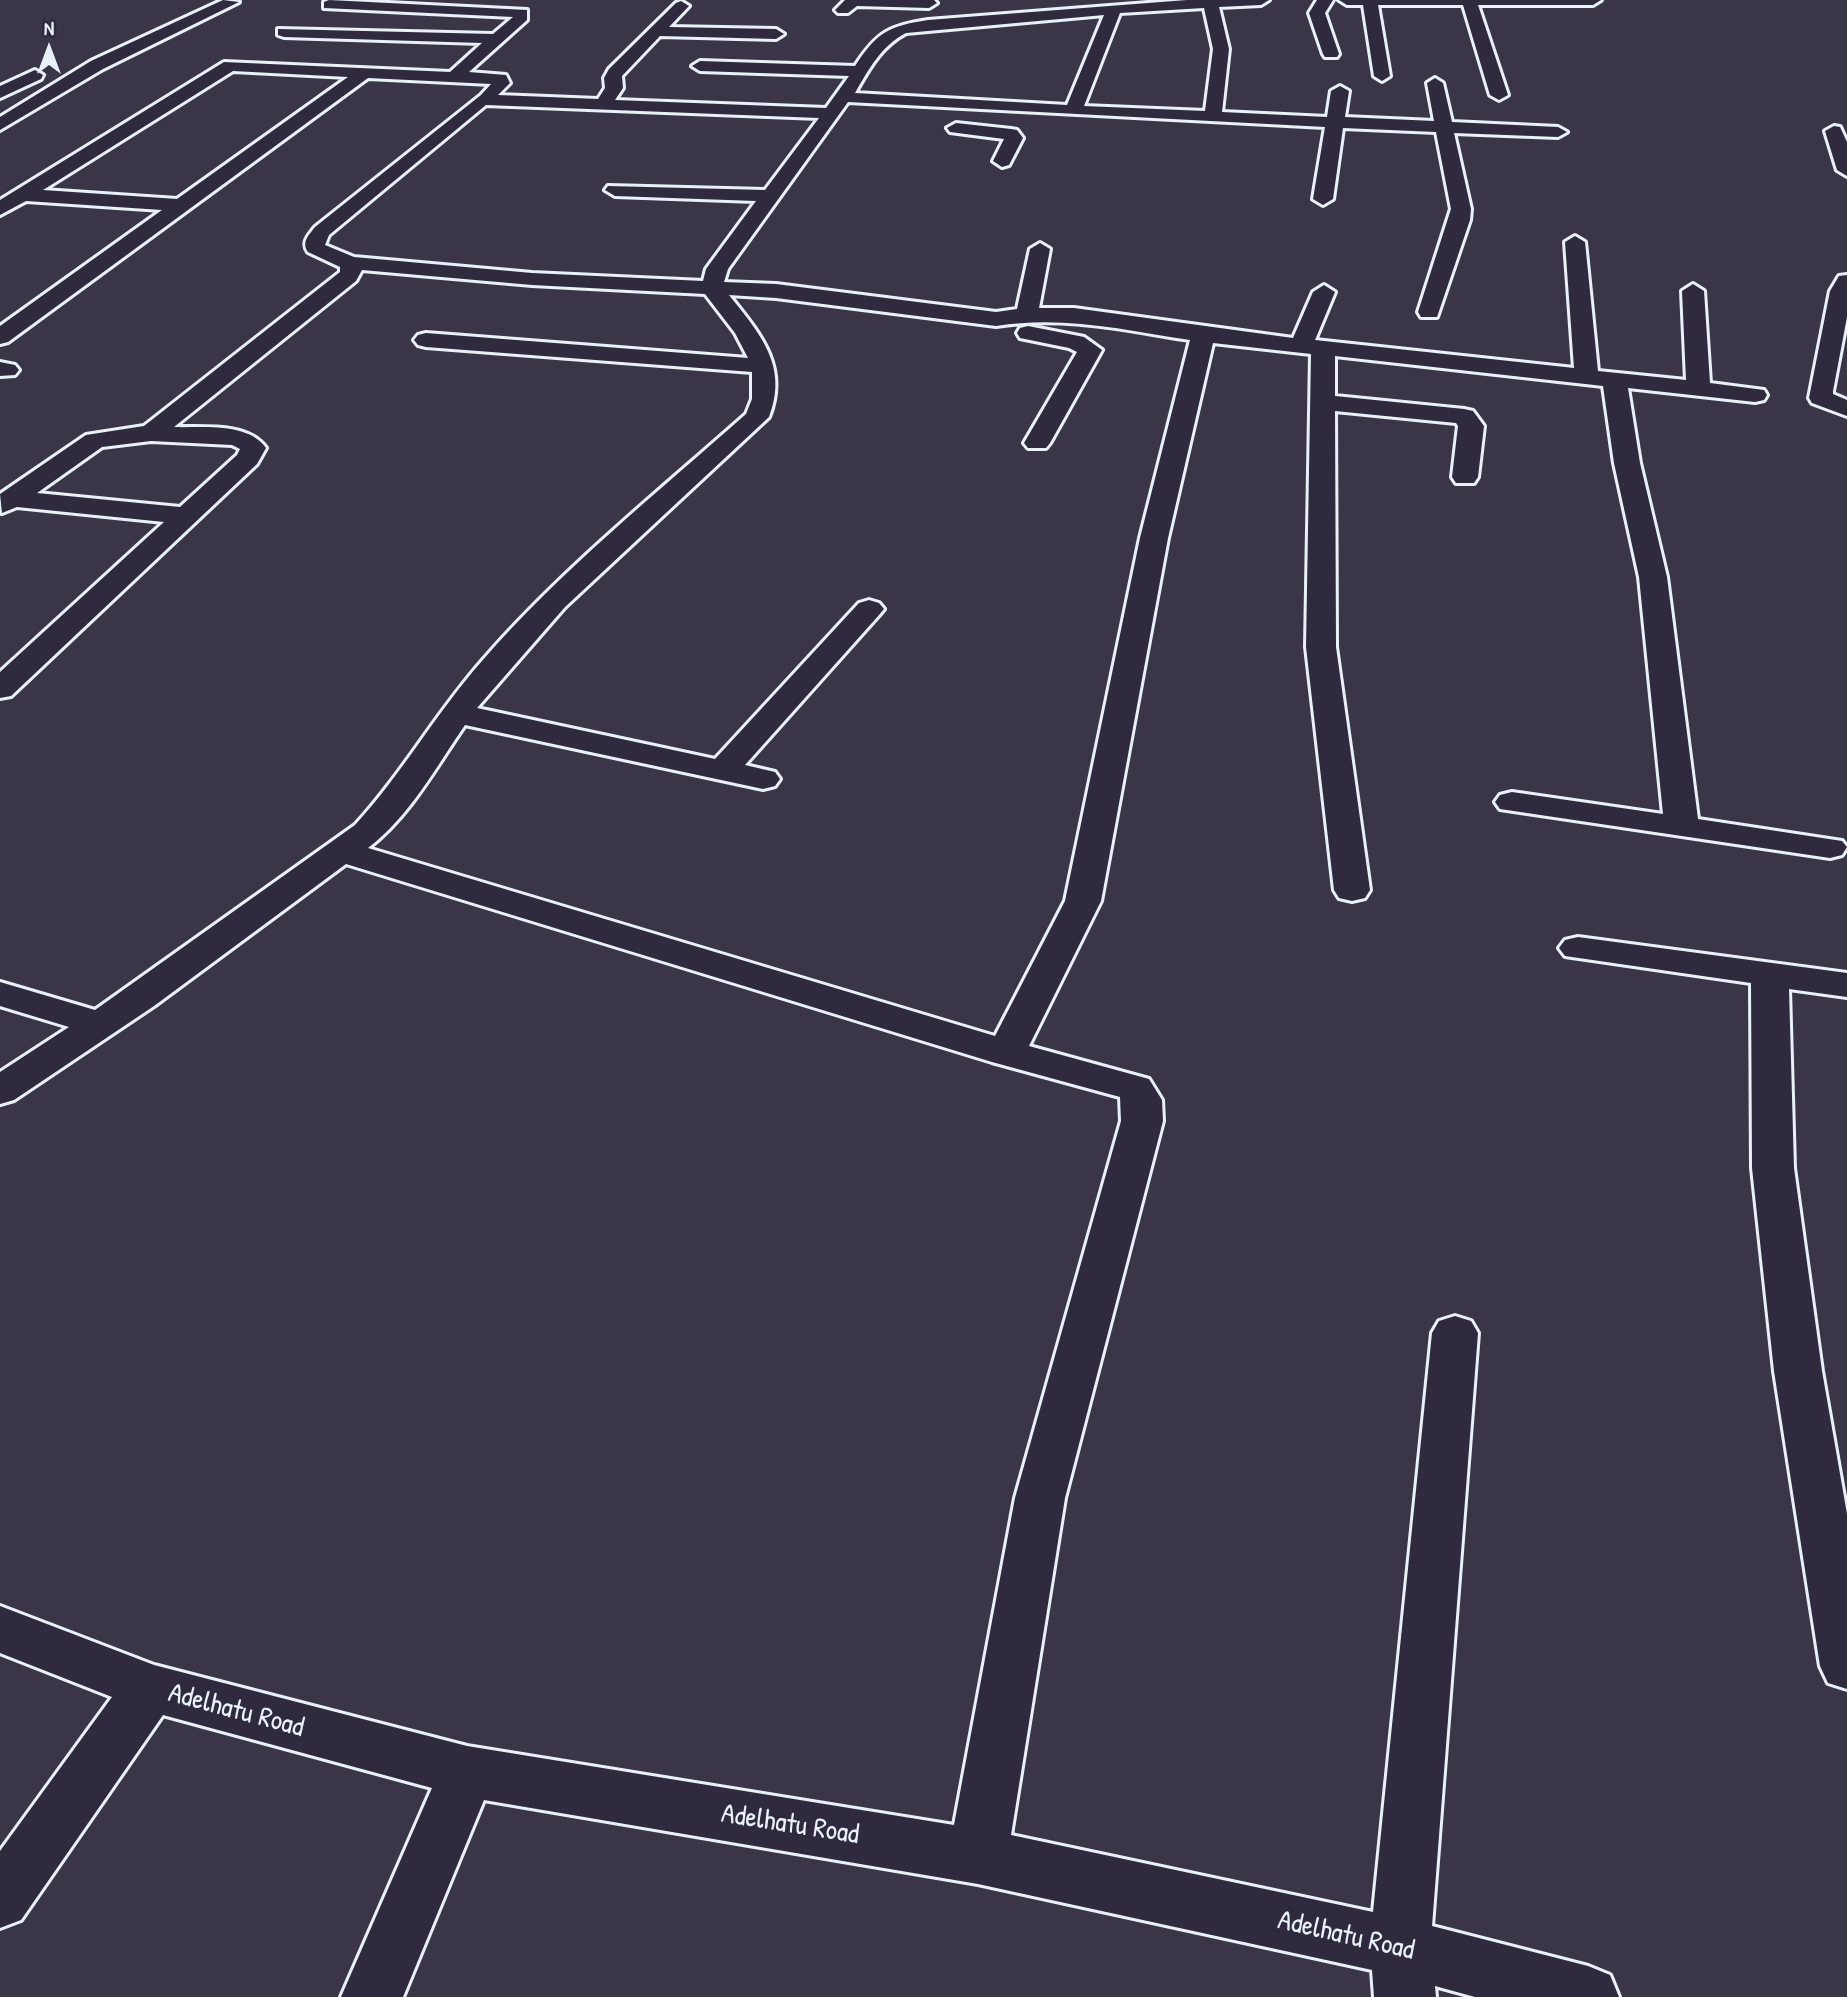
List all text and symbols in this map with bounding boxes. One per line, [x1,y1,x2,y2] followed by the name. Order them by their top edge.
[14,14,84,84] north arrow
[44,15,54,41] text: N
[164,1677,308,1745] street label: Adelhatu Road
[719,1798,861,1852] street label: Adelhatu Road
[1274,1904,1418,1968] street label: Adelhatu Road

